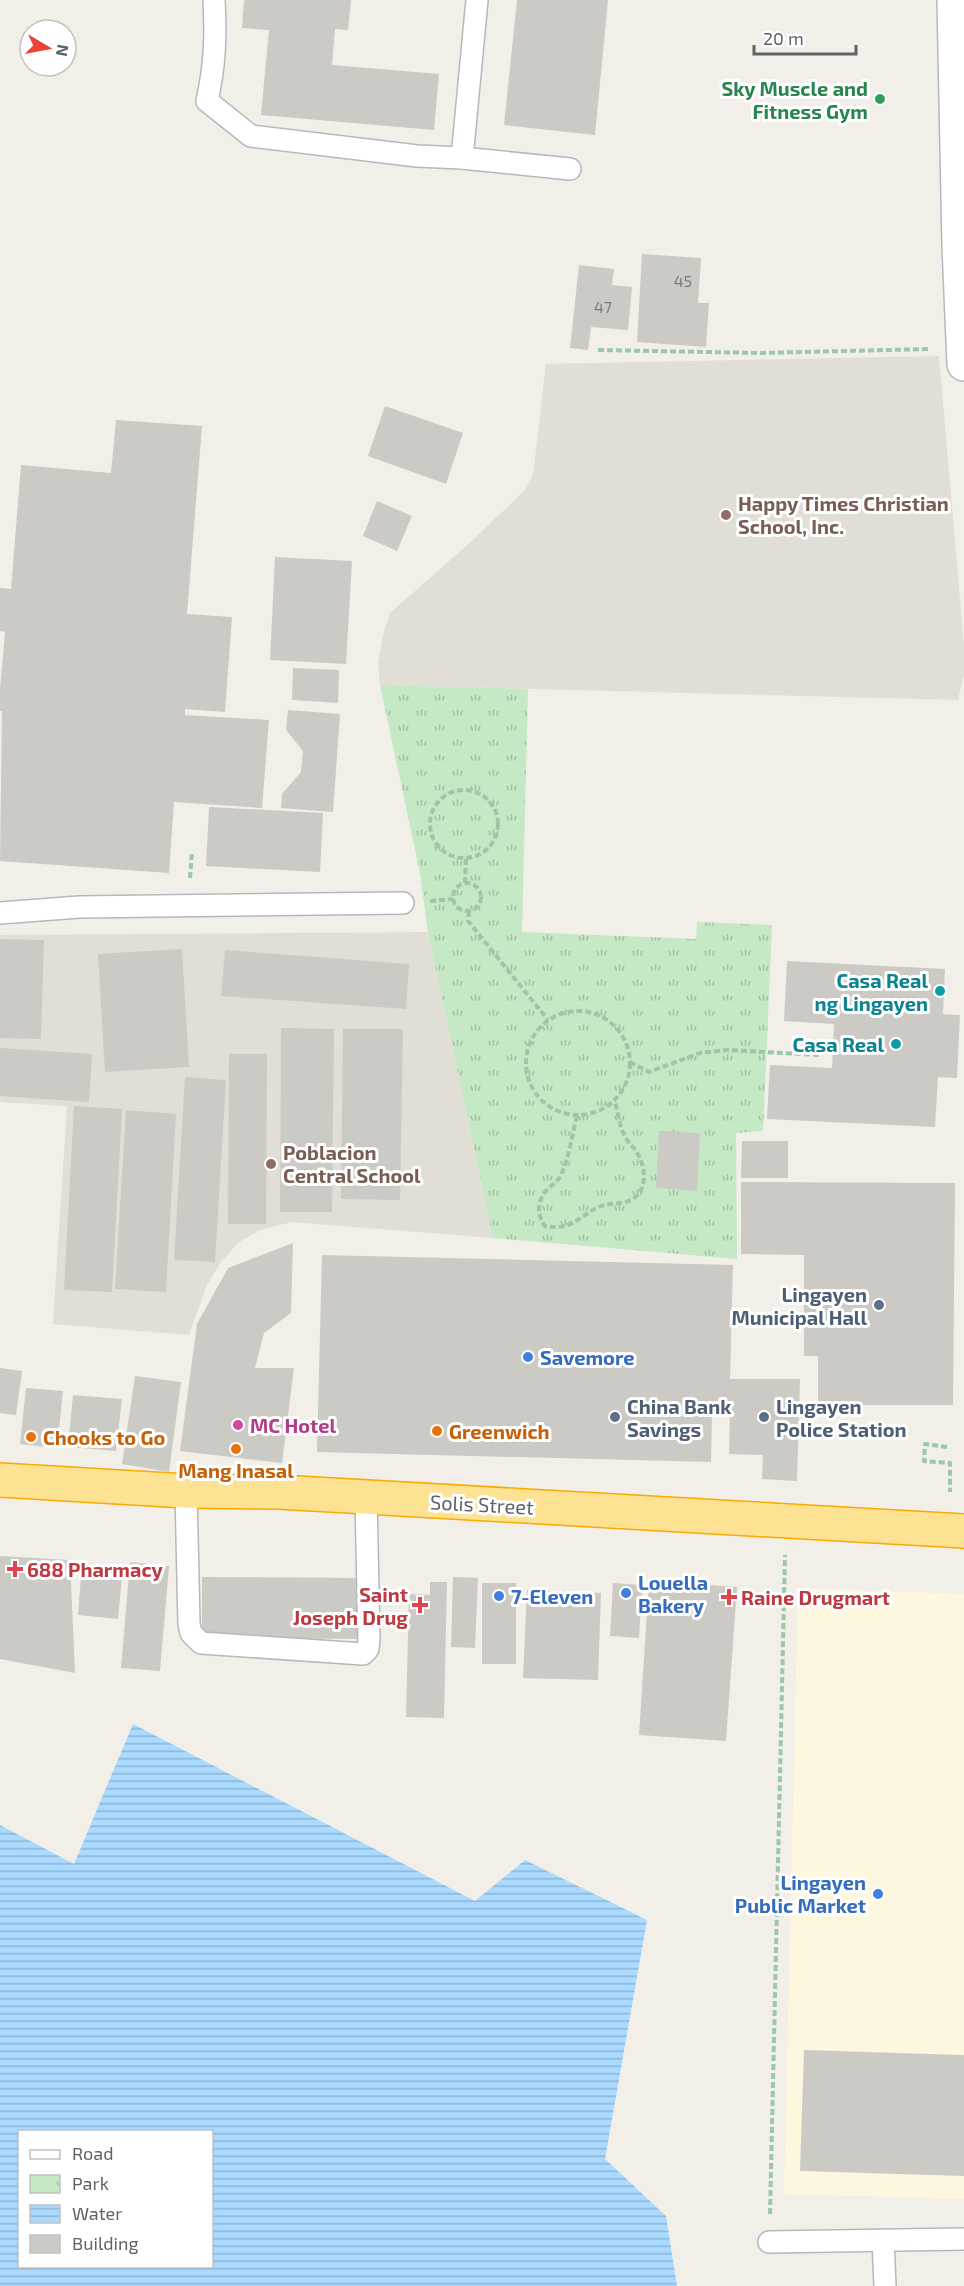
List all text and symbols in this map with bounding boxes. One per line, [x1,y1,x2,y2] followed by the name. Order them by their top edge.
[18,18,78,78] north arrow
[754,18,856,56] scale bar
[763,27,804,49] text: 20 m
[53,43,74,58] text: N
[721,76,868,124] place label: Sky Muscle and Fitness Gym
[873,92,887,106] marker: Sky Muscle and Fitness Gym
[674,271,692,290] house number: 45
[594,297,612,316] house number: 47
[738,491,949,538] place label: Happy Times Christian School, Inc.
[719,508,733,522] marker: Happy Times Christian School, Inc.
[814,968,928,1016] place label: Casa Real ng Lingayen
[933,984,947,998] marker: Casa Real ng Lingayen
[792,1032,884,1056] place label: Casa Real
[889,1037,903,1051] marker: Casa Real
[283,1140,421,1187] place label: Poblacion Central School
[264,1157,278,1171] marker: Poblacion Central School
[731,1282,867,1329] place label: Lingayen Municipal Hall
[872,1298,886,1312] marker: Lingayen Municipal Hall
[540,1345,635,1369] place label: Savemore
[521,1350,535,1364] marker: Savemore
[627,1394,732,1441] place label: China Bank Savings
[776,1394,907,1441] place label: Lingayen Police Station
[608,1410,622,1424] marker: China Bank Savings
[757,1410,771,1424] marker: Lingayen Police Station
[250,1413,336,1437] place label: MC Hotel
[231,1418,245,1432] marker: MC Hotel
[449,1419,550,1443] place label: Greenwich
[430,1424,444,1438] marker: Greenwich
[43,1425,165,1449] place label: Chooks to Go
[24,1430,38,1444] marker: Chooks to Go
[229,1442,243,1456] marker: Mang Inasal
[178,1458,294,1482] place label: Mang Inasal
[430,1489,535,1519] street label: Solis Street
[27,1557,164,1582] place label: 688 Pharmacy
[8,1562,22,1576] marker: 688 Pharmacy
[638,1570,708,1618] place label: Louella Bakery
[293,1582,408,1629] place label: Saint Joseph Drug
[511,1584,593,1608] place label: 7-Eleven
[741,1585,890,1609] place label: Raine Drugmart
[619,1586,633,1600] marker: Louella Bakery
[492,1589,506,1603] marker: 7-Eleven
[722,1590,736,1604] marker: Raine Drugmart
[413,1598,427,1612] marker: Saint Joseph Drug
[735,1870,866,1917] place label: Lingayen Public Market
[871,1887,885,1901] marker: Lingayen Public Market
[18,2130,213,2268] legend
[72,2142,113,2164] text: Road
[72,2172,109,2194] text: Park
[72,2202,122,2224] text: Water
[72,2232,139,2254] text: Building

